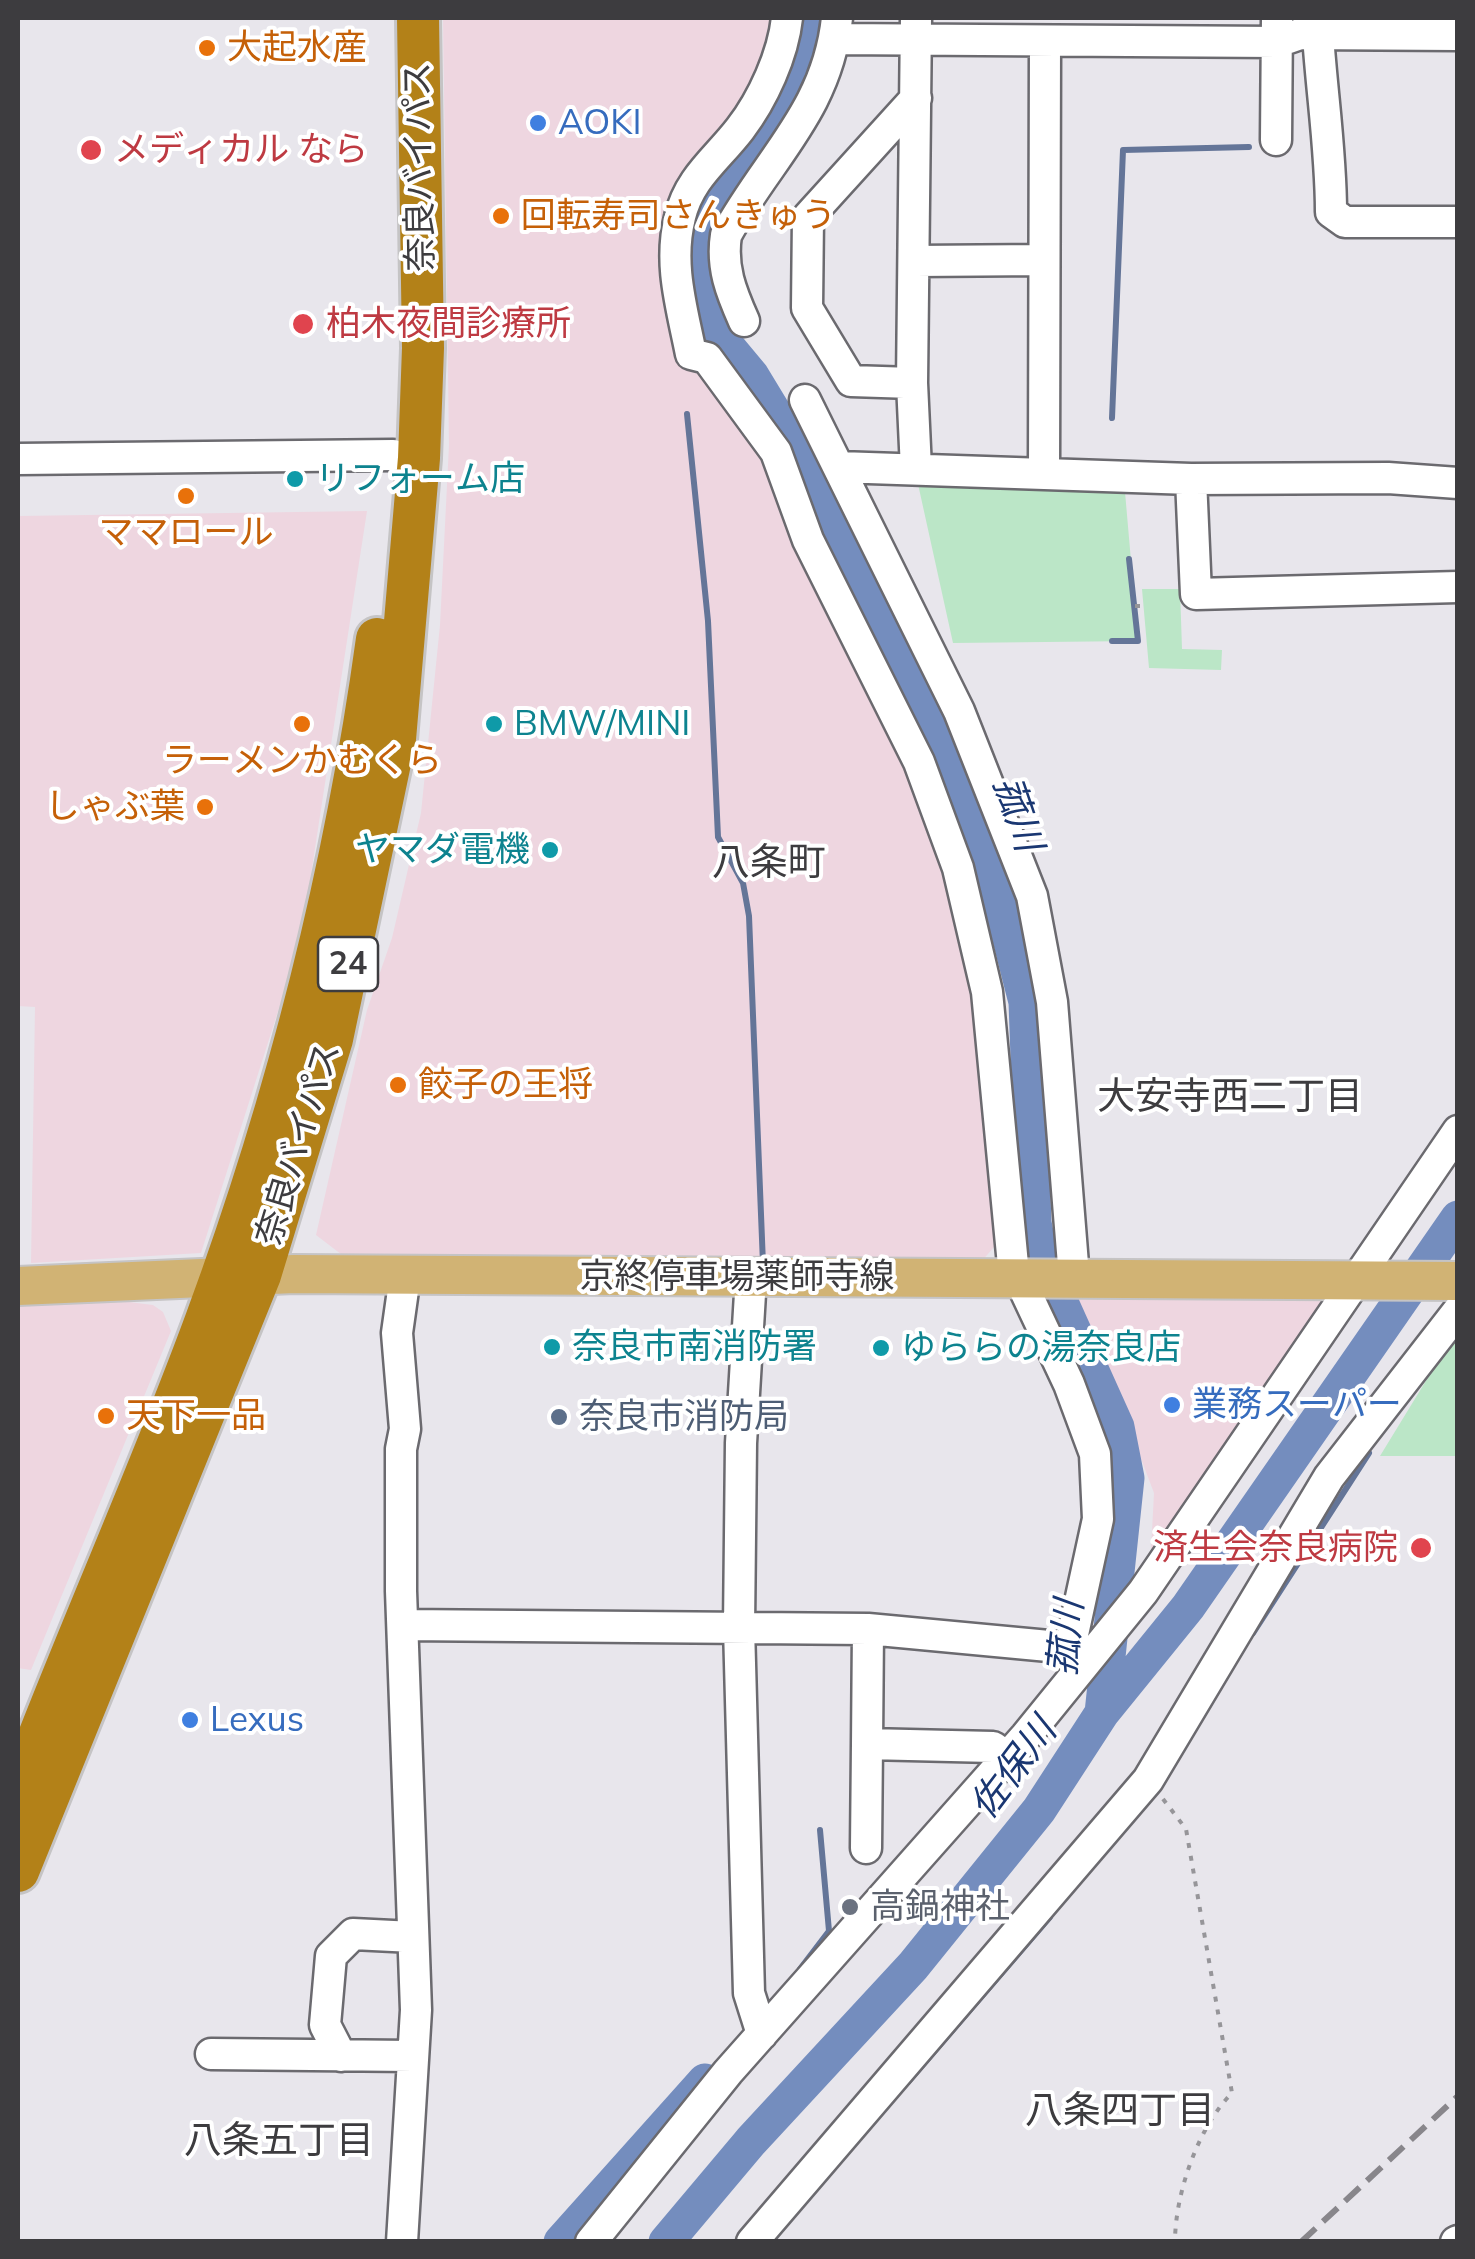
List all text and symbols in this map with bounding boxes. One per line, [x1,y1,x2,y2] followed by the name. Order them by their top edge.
[227,27,367,69] place label: 大起水産
[196,37,218,59] marker: 大起水産
[397,62,443,272] street label: 奈良バイパス
[558,102,642,144] place label: AOKI
[527,112,549,134] marker: AOKI
[114,129,368,171] place label: メディカル なら
[78,137,104,163] marker: メディカル なら
[521,195,836,237] place label: 回転寿司さんきゅう
[490,205,512,227] marker: 回転寿司さんきゅう
[326,303,571,345] place label: 柏木夜間診療所
[290,311,316,337] marker: 柏木夜間診療所
[315,458,525,500] place label: リフォーム店
[284,468,306,490] marker: リフォーム店
[175,485,197,507] marker: ママロール
[99,512,273,554] place label: ママロール
[514,703,690,745] place label: BMW/MINI
[291,713,313,735] marker: ラーメンかむくら
[483,713,505,735] marker: BMW/MINI
[162,740,442,782] place label: ラーメンかむくら
[983,771,1051,857] water label: 菰川
[45,786,185,828] place label: しゃぶ葉
[194,796,216,818] marker: しゃぶ葉
[355,829,530,871] place label: ヤマダ電機
[539,839,561,861] marker: ヤマダ電機
[712,841,826,887] district label: 八条町
[318,937,378,991] road number: 24
[248,1037,350,1251] street label: 奈良バイパス
[418,1064,593,1106] place label: 餃子の王将
[387,1074,409,1096] marker: 餃子の王将
[1097,1075,1363,1121] district label: 大安寺西二丁目
[580,1256,894,1298] street label: 京終停車場薬師寺線
[572,1326,817,1368] place label: 奈良市南消防署
[901,1327,1181,1369] place label: ゆららの湯奈良店
[541,1336,563,1358] marker: 奈良市南消防署
[870,1337,892,1359] marker: ゆららの湯奈良店
[1192,1384,1402,1426] place label: 業務スーパー
[1161,1394,1183,1416] marker: 業務スーパー
[126,1395,266,1437] place label: 天下一品
[579,1396,789,1438] place label: 奈良市消防局
[95,1405,117,1427] marker: 天下一品
[548,1406,570,1428] marker: 奈良市消防局
[1153,1527,1398,1569] place label: 済生会奈良病院
[1408,1535,1434,1561] marker: 済生会奈良病院
[1040,1598,1094,1678] water label: 菰川
[210,1699,304,1741] place label: Lexus
[179,1709,201,1731] marker: Lexus
[961,1710,1067,1828] water label: 佐保川
[870,1886,1010,1928] place label: 高鍋神社
[839,1896,861,1918] marker: 高鍋神社
[1025,2089,1215,2135] district label: 八条四丁目
[184,2119,374,2165] district label: 八条五丁目

